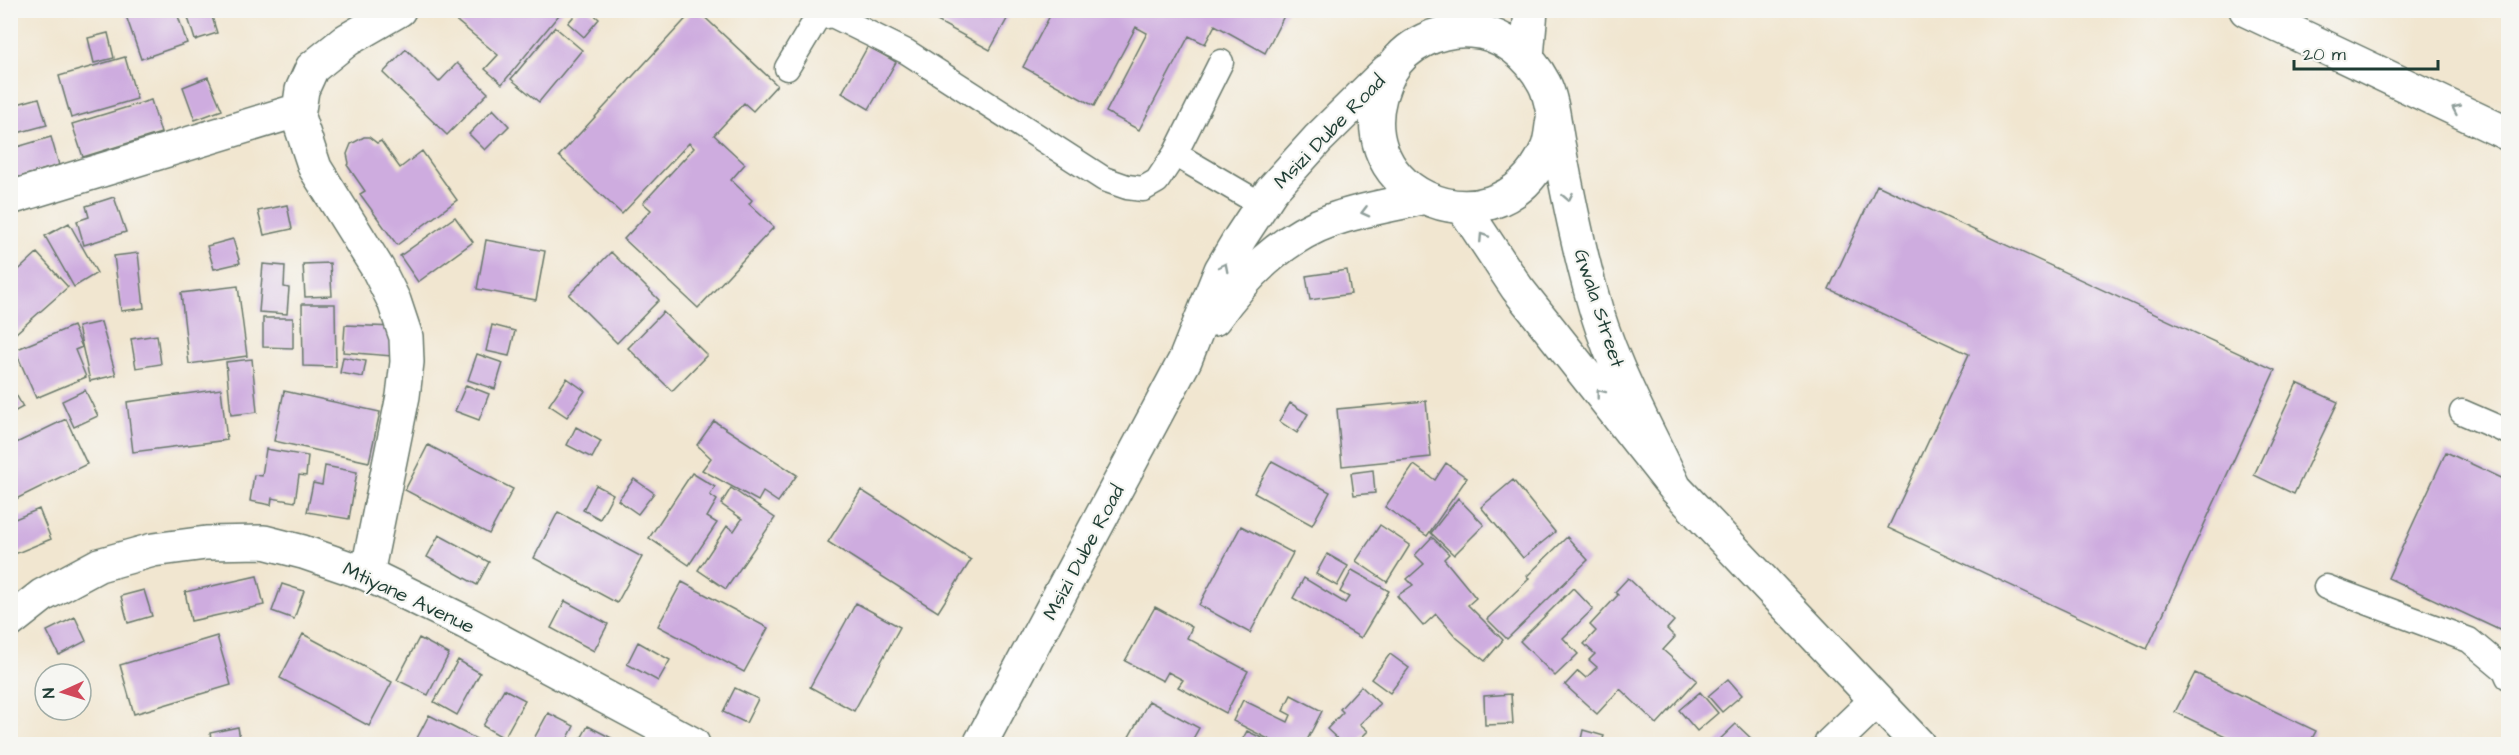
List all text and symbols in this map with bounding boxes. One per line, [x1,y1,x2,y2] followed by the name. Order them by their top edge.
[2294,33,2438,71] scale bar
[2303,42,2346,67] text: 20 m
[1268,68,1392,195] street label: Msizi Dube Road
[2451,104,2462,116] one-way arrow
[1561,191,1574,201] one-way arrow
[1360,205,1370,218] one-way arrow
[1479,233,1490,244] one-way arrow
[1567,245,1631,371] street label: Gwala Street
[1216,262,1228,273] one-way arrow
[1596,389,1607,400] one-way arrow
[1036,480,1131,625] street label: Msizi Dube Road
[338,555,479,642] street label: Mtiyane Avenue
[33,662,93,722] north arrow
[38,687,60,699] text: N

